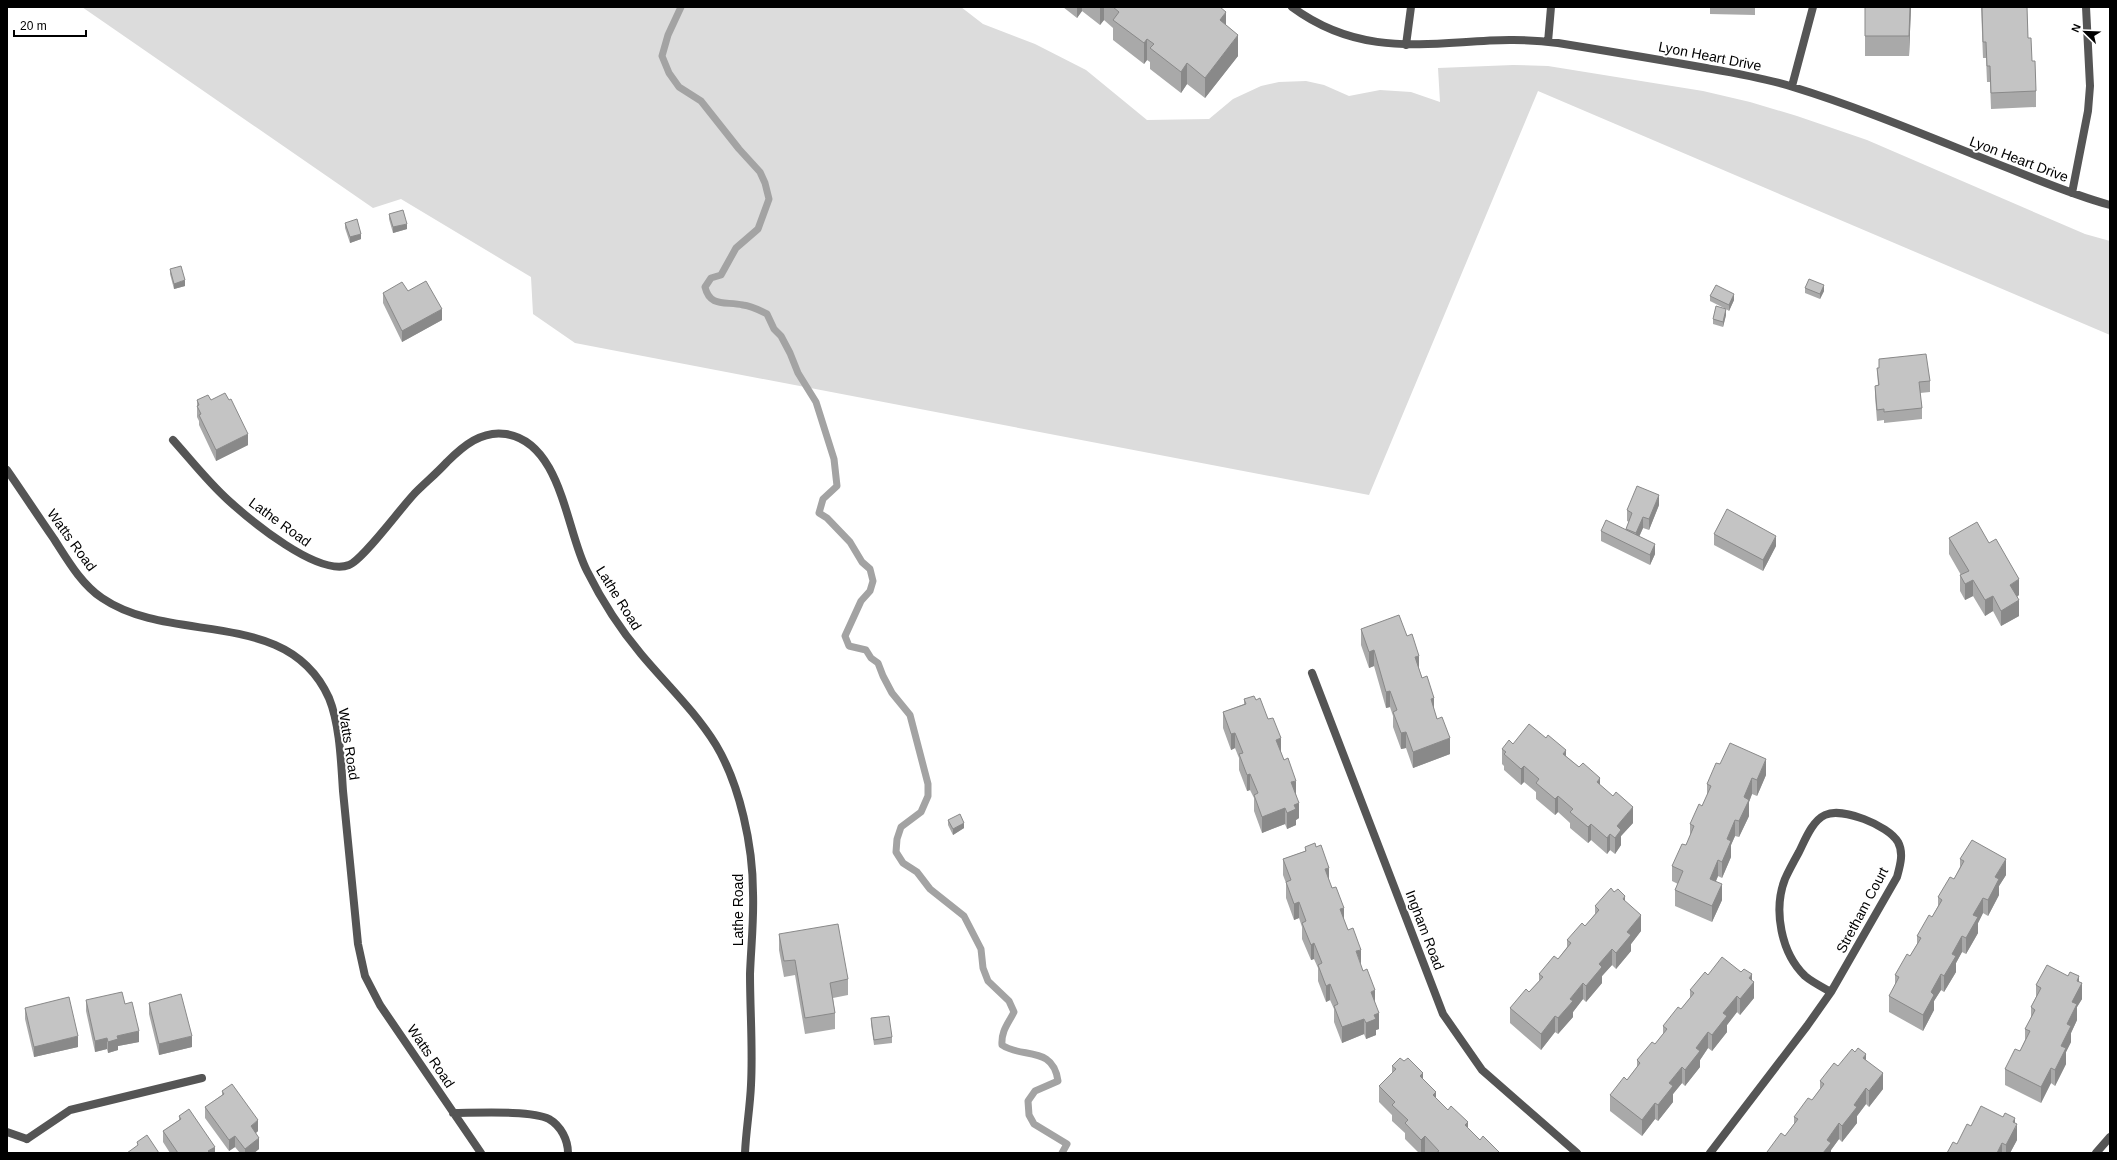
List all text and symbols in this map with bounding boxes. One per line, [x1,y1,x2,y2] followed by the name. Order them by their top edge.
[14,12,86,38] scale bar
[2065,12,2105,52] north arrow
[20,19,47,33] text: 20 m
[2069,22,2083,34] text: N
[1657,38,1763,74] street label: Lyon Heart Drive
[1967,133,2071,185] street label: Lyon Heart Drive
[246,494,314,550] street label: Lathe Road
[44,506,100,574] street label: Watts Road
[593,563,645,633] street label: Lathe Road
[335,707,363,781] street label: Watts Road
[1833,864,1891,956] street label: Stretham Court
[730,874,746,946] street label: Lathe Road
[1402,888,1448,972] street label: Ingham Road
[404,1021,458,1091] street label: Watts Road

